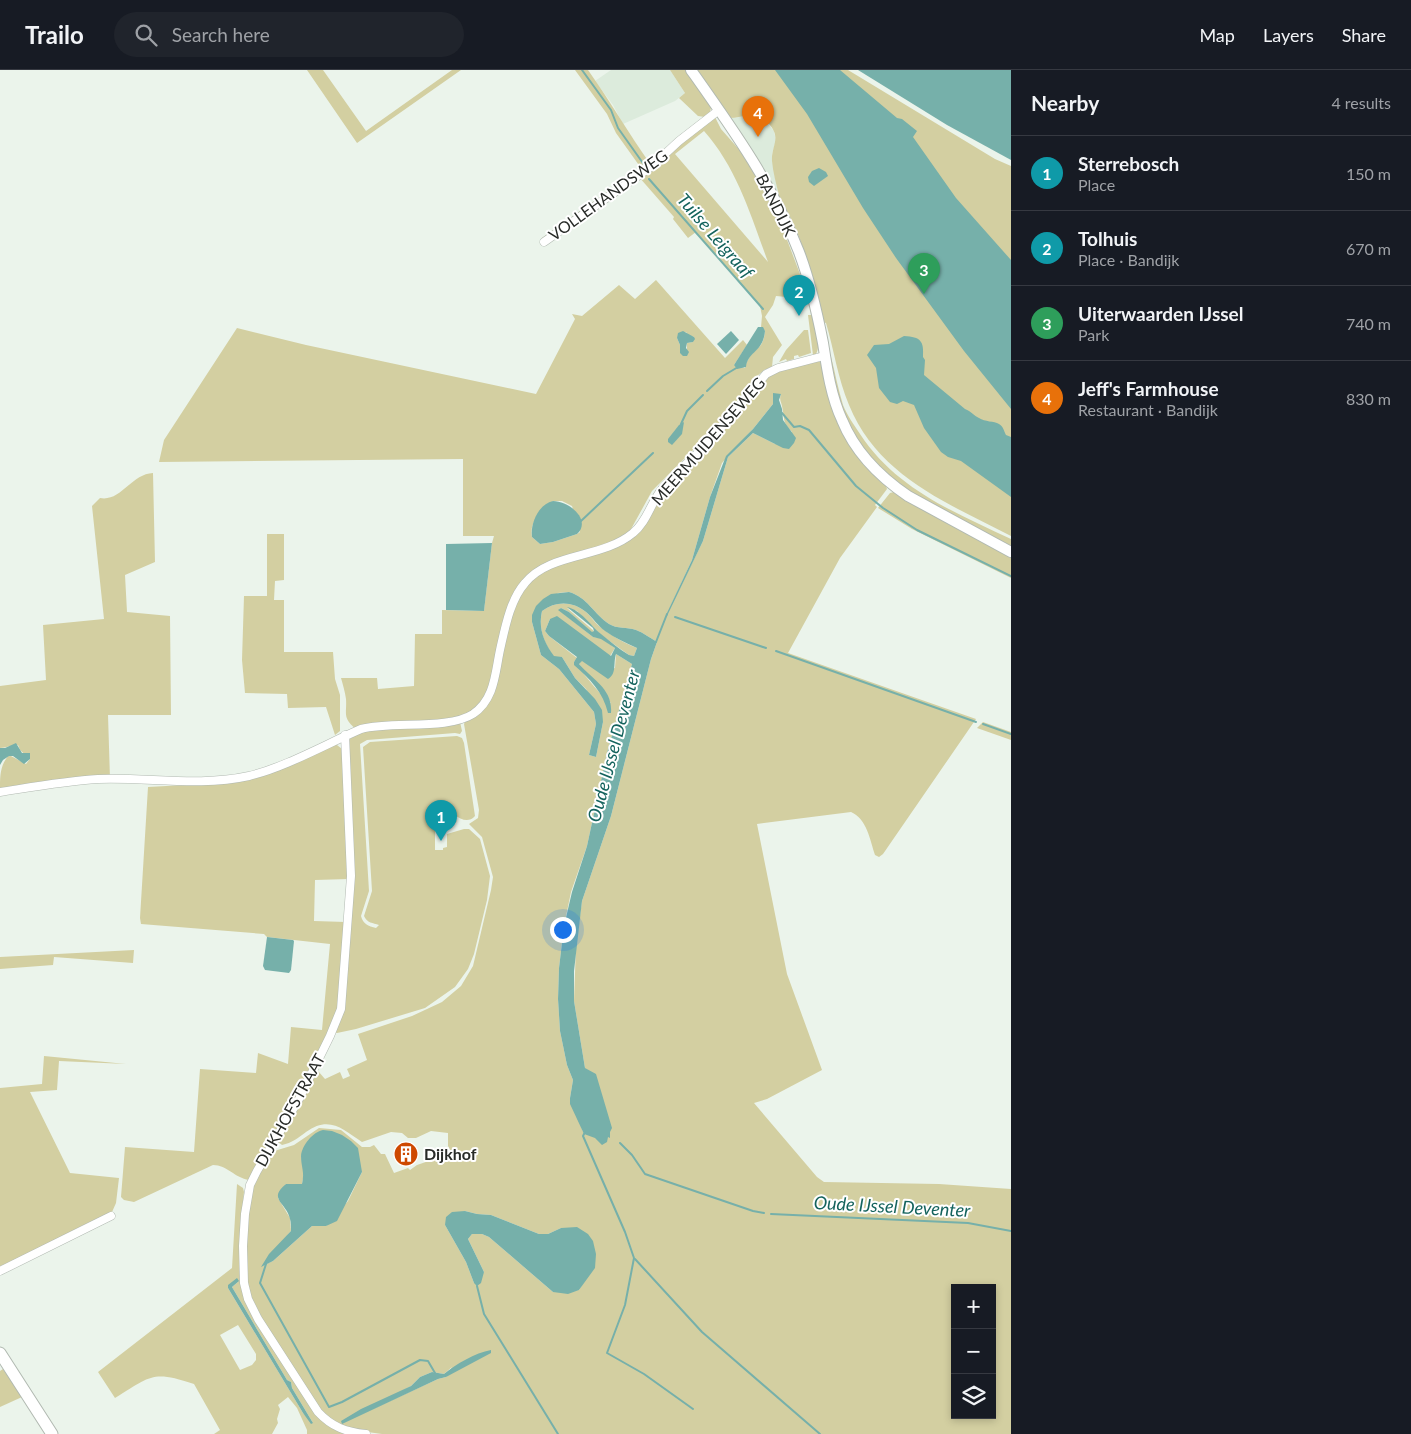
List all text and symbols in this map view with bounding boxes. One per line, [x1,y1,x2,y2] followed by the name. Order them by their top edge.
[114,12,464,57] search box
[25,20,84,49] text: Trailo
[132,21,160,49] icon: search
[172,23,270,46] text: Search here
[1199,24,1235,46] text: Map
[1263,24,1314,46] text: Layers
[1342,24,1386,46] text: Share
[1031,90,1099,115] text: Nearby
[1331,93,1391,112] text: 4 results
[742,96,774,137] pin: 4
[545,145,671,244] street label: VOLLEHANDSWEG
[1078,152,1179,175] text: Sterrebosch
[1042,164,1052,183] text: 1
[1346,164,1391,183] text: 150 m
[753,171,800,239] street label: BANDIJK
[1078,175,1115,194] text: Place
[673,188,759,283] water label: Tuilse Leigraaf
[1078,227,1137,250] text: Tolhuis
[1042,239,1052,258] text: 2
[1346,239,1391,258] text: 670 m
[1078,250,1179,269] text: Place · Bandijk
[908,253,940,294] pin: 3
[783,275,815,316] pin: 2
[1078,302,1243,325] text: Uiterwaarden IJssel
[1042,314,1052,333] text: 3
[1346,314,1391,333] text: 740 m
[1078,325,1109,344] text: Park
[647,373,768,509] street label: MEERMUIDENSEWEG
[1078,377,1219,400] text: Jeff's Farmhouse
[1042,389,1052,408] text: 4
[1346,389,1391,408] text: 830 m
[1078,400,1218,419] text: Restaurant · Bandijk
[582,666,644,824] water label: Oude IJssel Deventer
[425,800,457,841] pin: 1
[550,917,576,943] your location
[251,1050,329,1169] street label: DIJKHOFSTRAAT
[393,1141,419,1167] building icon: Dijkhof
[424,1144,477,1163] place label: Dijkhof
[813,1191,972,1221] water label: Oude IJssel Deventer
[951,1284,996,1419] map controls
[951,1284,996,1329] button: +
[951,1329,996,1374] button: −
[951,1374,996,1419] button: layers

